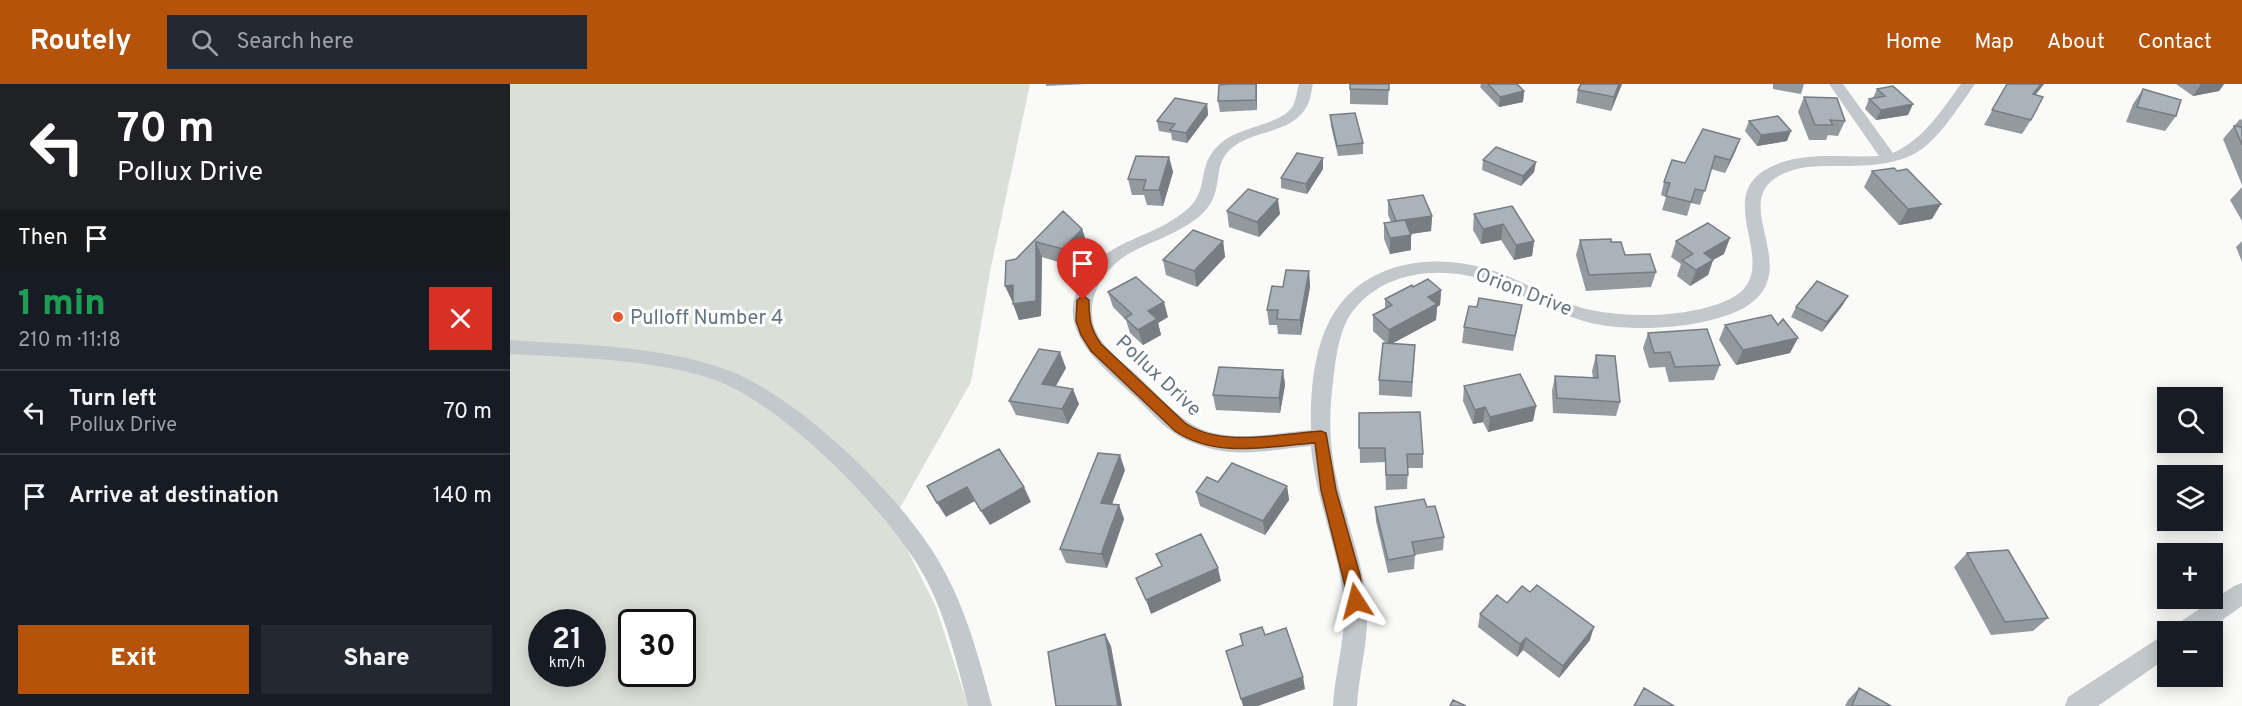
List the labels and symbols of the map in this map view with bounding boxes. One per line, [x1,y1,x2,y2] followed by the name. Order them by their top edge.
[1057,238,1108,300] pin
[1471,262,1575,323] street label: Orion Drive
[630,306,783,332] place label: Pulloff Number 4
[611,310,625,324] marker: Pulloff Number 4
[1109,330,1206,423] street label: Pollux Drive
[1324,569,1388,633] position arrow
[618,609,696,687] speed limit sign: 30

